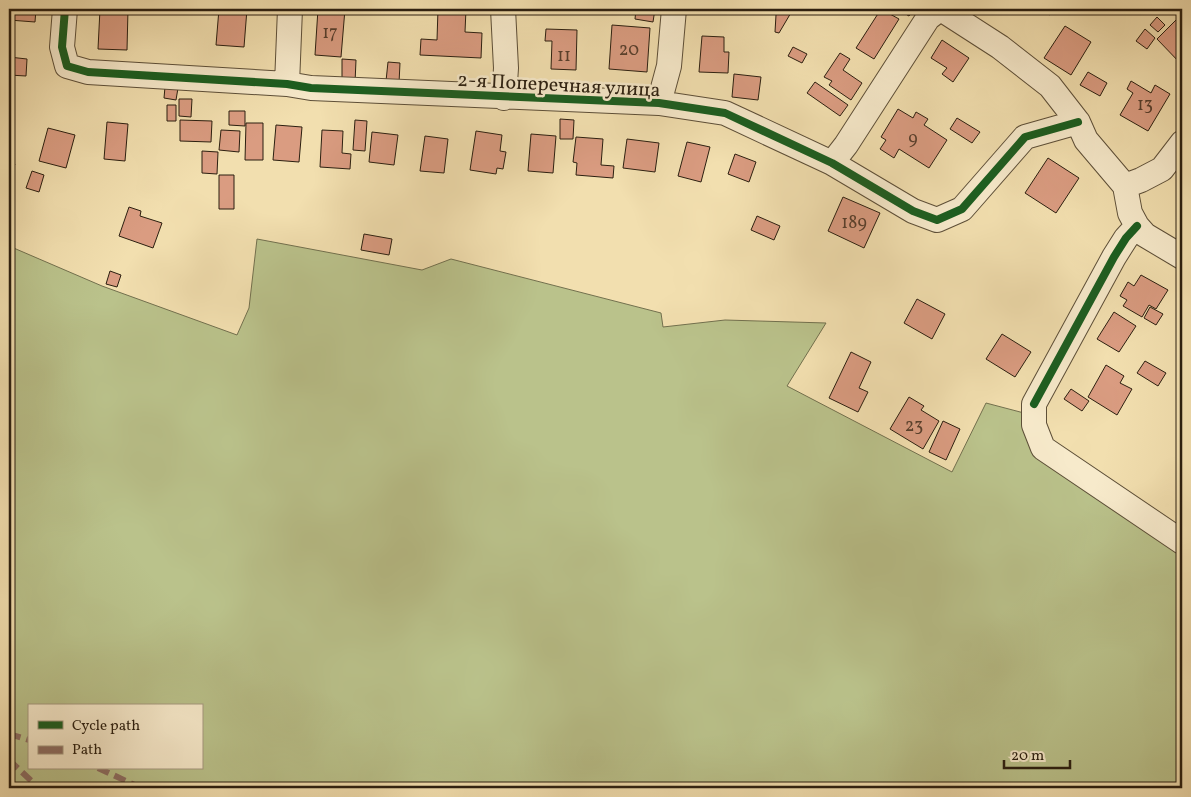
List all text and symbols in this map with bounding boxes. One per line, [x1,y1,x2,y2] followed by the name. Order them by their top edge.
[322,21,338,46] house number: 17
[619,38,639,63] house number: 20
[557,44,571,69] house number: 11
[457,67,661,105] street label: 2-я Поперечная улица
[1137,93,1153,118] house number: 13
[908,127,918,152] house number: 9
[841,211,867,236] house number: 189
[905,414,923,439] house number: 23
[28,704,202,770] legend
[72,716,140,737] text: Cycle path
[1004,737,1070,769] scale bar
[72,740,102,761] text: Path
[1011,746,1044,767] text: 20 m

